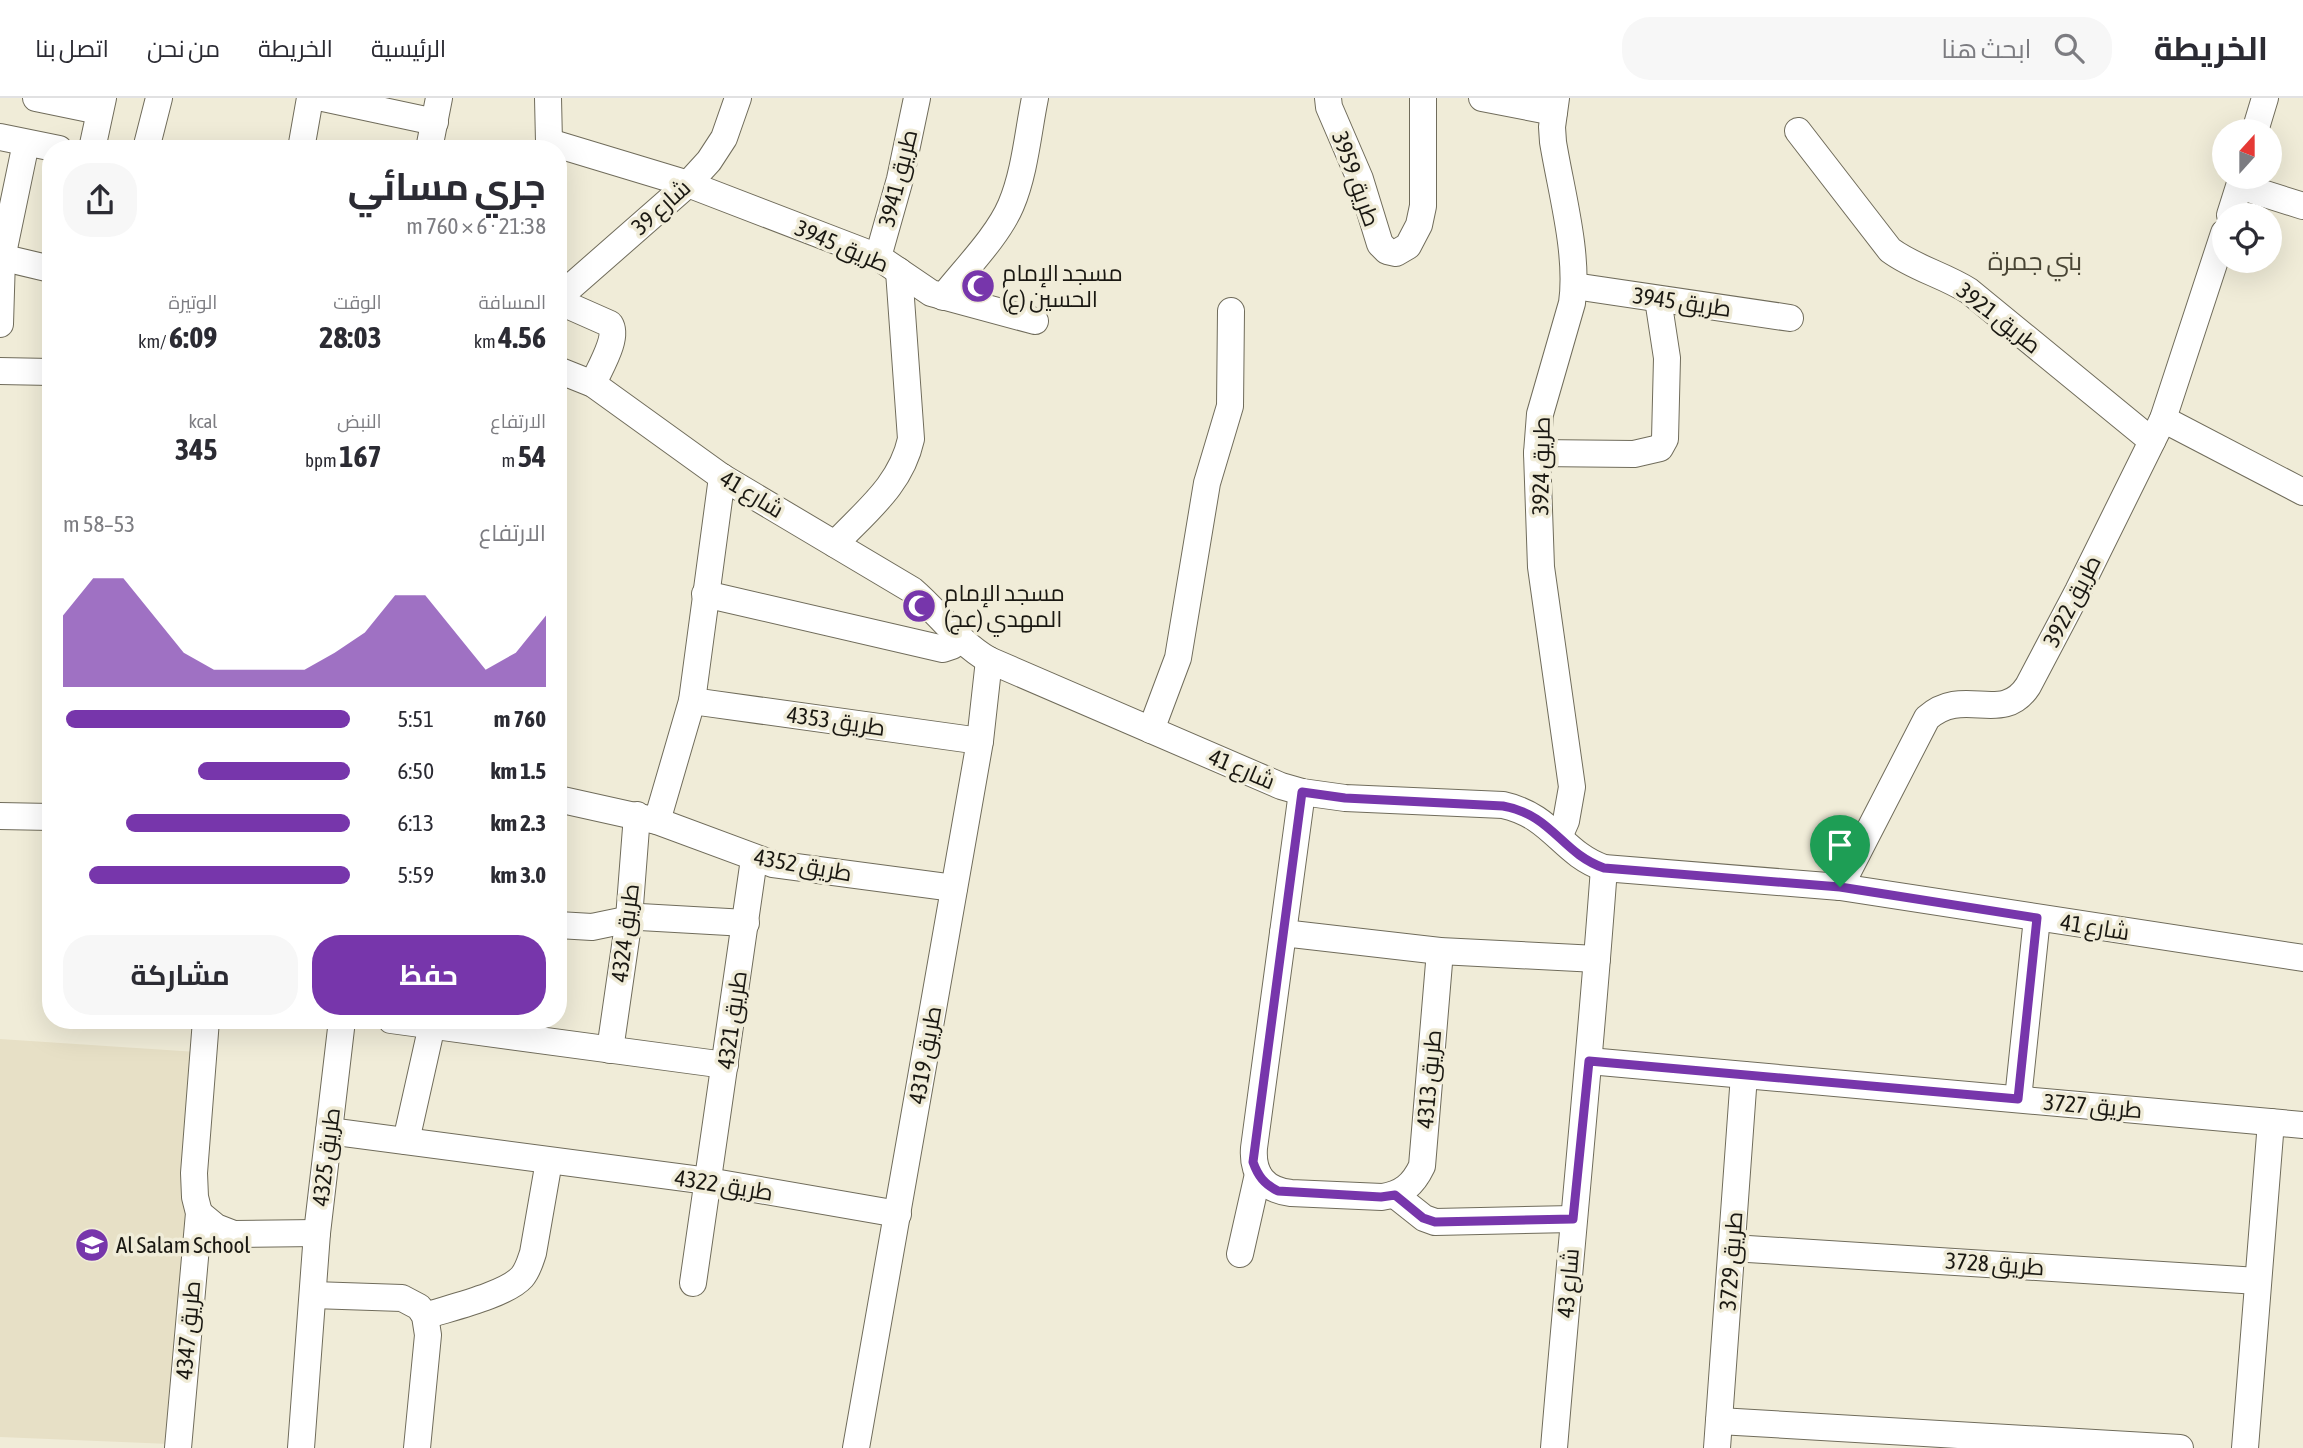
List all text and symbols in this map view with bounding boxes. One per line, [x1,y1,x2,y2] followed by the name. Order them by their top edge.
[1622,17,2112,80] search box
[2050,29,2088,67] icon: search
[2154,29,2268,67] text: الخريطة
[1941,34,2032,64] text: ابحث هنا
[35,35,109,62] text: اتصل بنا
[147,35,220,62] text: من نحن
[258,35,333,62] text: الخريطة
[371,35,446,62] text: الرئيسية
[2212,119,2282,189] north arrow
[2212,119,2282,273] map controls
[873,127,924,229] street label: طريق 3941
[1326,128,1385,230] street label: طريق 3959
[63,163,137,237] button: share
[348,165,546,208] text: جري مسائي
[627,174,697,242] street label: شارع 39
[2212,203,2282,273] button: locate
[406,213,546,239] text: 21:38 · 6 × 760 m
[791,215,893,278] street label: طريق 3945
[1988,246,2082,282] district label: بني جمرة
[1002,260,1123,315] place label: مسجد الإمام الحسين (ع)
[959,267,997,305] mosque icon: مسجد الإمام الحسين (ع)
[1951,277,2046,359] street label: طريق 3921
[1631,282,1733,323] street label: طريق 3945
[169,291,217,313] text: الوتيرة
[333,291,382,313] text: الوقت
[478,291,546,313] text: المسافة
[169,320,217,354] text: 6:09
[319,320,382,354] text: 28:03
[498,320,546,354] text: 4.56
[138,330,169,352] text: /km
[474,330,498,352] text: km
[188,410,217,432] text: kcal
[337,410,382,432] text: النبض
[490,410,546,432] text: الارتفاع
[1527,416,1556,516] street label: طريق 3924
[175,432,217,466] text: 345
[339,439,382,473] text: 167
[518,439,546,473] text: 54
[305,449,339,471] text: bpm
[502,449,518,471] text: m
[714,465,788,526] street label: شارع 41
[63,511,135,537] text: 53–58 m
[479,520,546,546] text: الارتفاع
[2038,551,2107,651] street label: طريق 3922
[944,580,1065,637] place label: مسجد الإمام المهدي (عج)
[900,587,938,625] mosque icon: مسجد الإمام المهدي (عج)
[785,701,887,742] street label: طريق 4353
[397,706,434,732] text: 5:51
[494,706,546,732] text: 760 m
[1204,743,1279,797] street label: شارع 41
[397,758,434,784] text: 6:50
[490,758,546,784] text: 1.5 km
[397,810,434,836] text: 6:13
[490,810,546,836] text: 2.3 km
[1810,815,1870,887] pin
[1821,826,1859,864] icon: arrive
[752,844,854,887] street label: طريق 4352
[397,862,434,888] text: 5:59
[490,862,546,888] text: 3.0 km
[606,882,645,984] street label: طريق 4324
[2058,909,2131,948] street label: شارع 41
[63,935,298,1015] button: مشاركة
[312,935,546,1015] button: حفظ
[712,969,753,1071] street label: طريق 4321
[904,1004,947,1106] street label: طريق 4319
[1412,1029,1447,1130] street label: طريق 4313
[2042,1089,2143,1124] street label: طريق 3727
[307,1106,346,1208] street label: طريق 4325
[673,1164,775,1207] street label: طريق 4322
[1715,1211,1748,1311] street label: طريق 3729
[73,1226,111,1264] school or university icon: Al Salam School
[116,1232,250,1258] place label: Al Salam School
[1552,1247,1587,1319] street label: شارع 43
[1945,1248,2045,1281] street label: طريق 3728
[171,1280,206,1381] street label: طريق 4347

